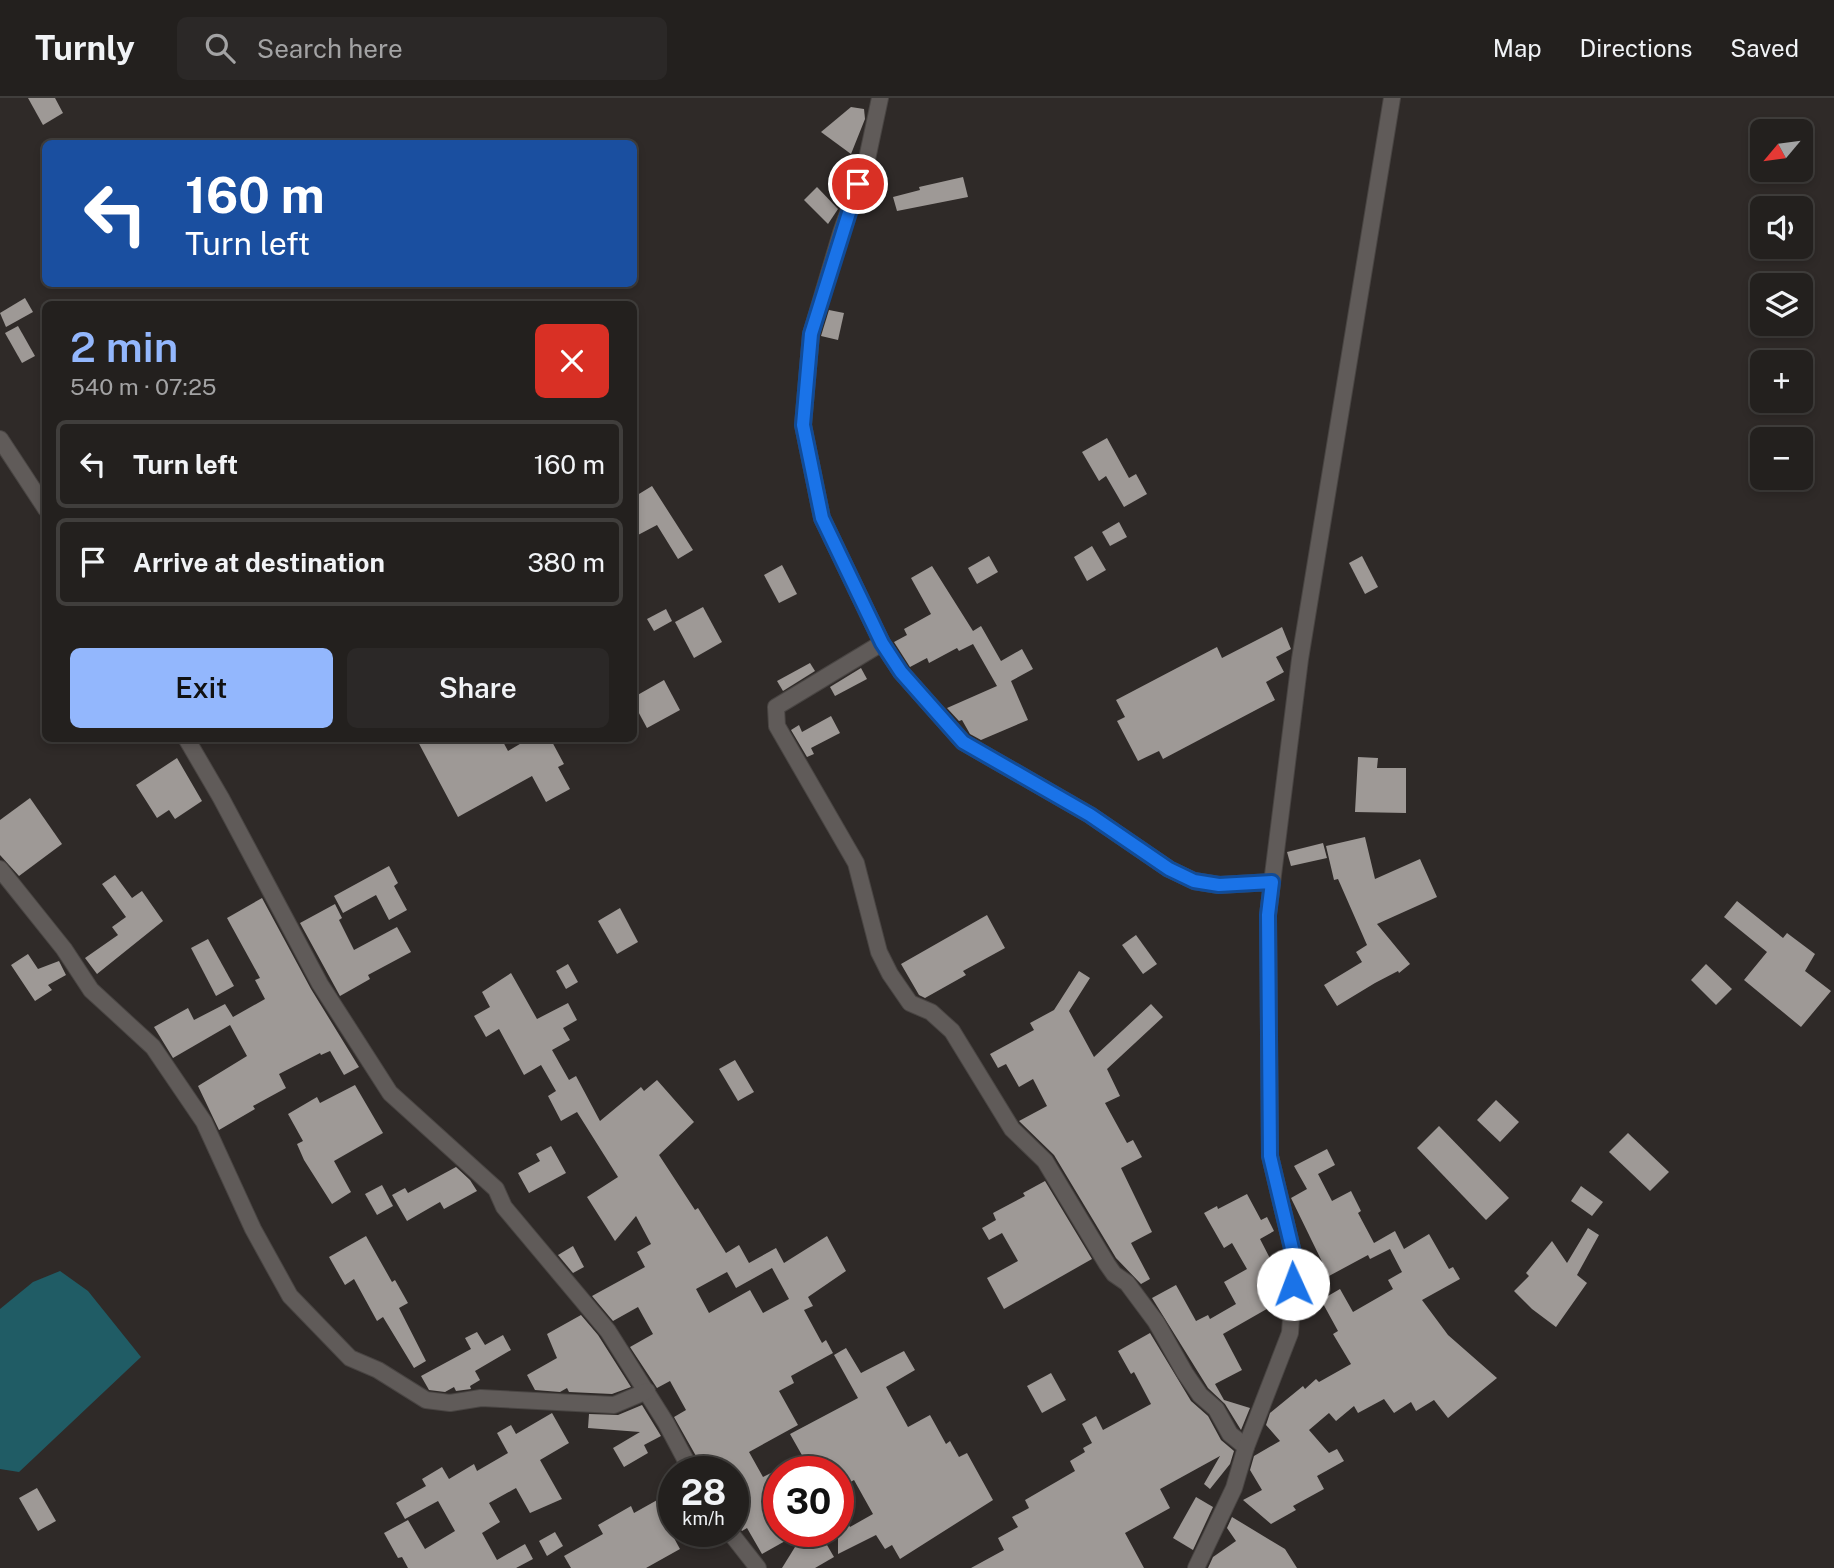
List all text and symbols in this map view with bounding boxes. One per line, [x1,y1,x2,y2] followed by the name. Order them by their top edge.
[177,17,667,80] search box
[35,29,135,67] text: Turnly
[201,29,239,67] icon: search
[257,33,403,64] text: Search here
[1493,34,1542,62] text: Map
[1580,34,1692,62] text: Directions
[1730,34,1799,62] text: Saved
[1750,119,1813,182] north arrow
[1750,119,1813,490] map controls
[828,154,888,214] pin
[839,165,877,203] icon: arrive
[185,166,325,224] text: 160 m
[70,168,161,259] icon: left
[1750,196,1813,259] button: sound
[185,225,310,262] text: Turn left
[1750,273,1813,336] button: layers
[70,322,178,371] text: 2 min
[535,324,609,398] button: close
[1750,350,1813,413] button: +
[70,373,217,400] text: 540 m · 07:25
[1750,427,1813,490] button: −
[74,445,112,483] icon: left
[133,449,238,480] text: Turn left
[534,449,605,480] text: 160 m
[74,543,112,581] icon: arrive
[133,547,385,578] text: Arrive at destination
[527,547,605,578] text: 380 m
[70,648,333,728] button: Exit
[347,648,609,728] button: Share
[1256,1247,1330,1321] position arrow
[763,1456,854,1547] speed limit sign: 30
[681,1472,726,1513] text: 28
[682,1508,725,1529] text: km/h

